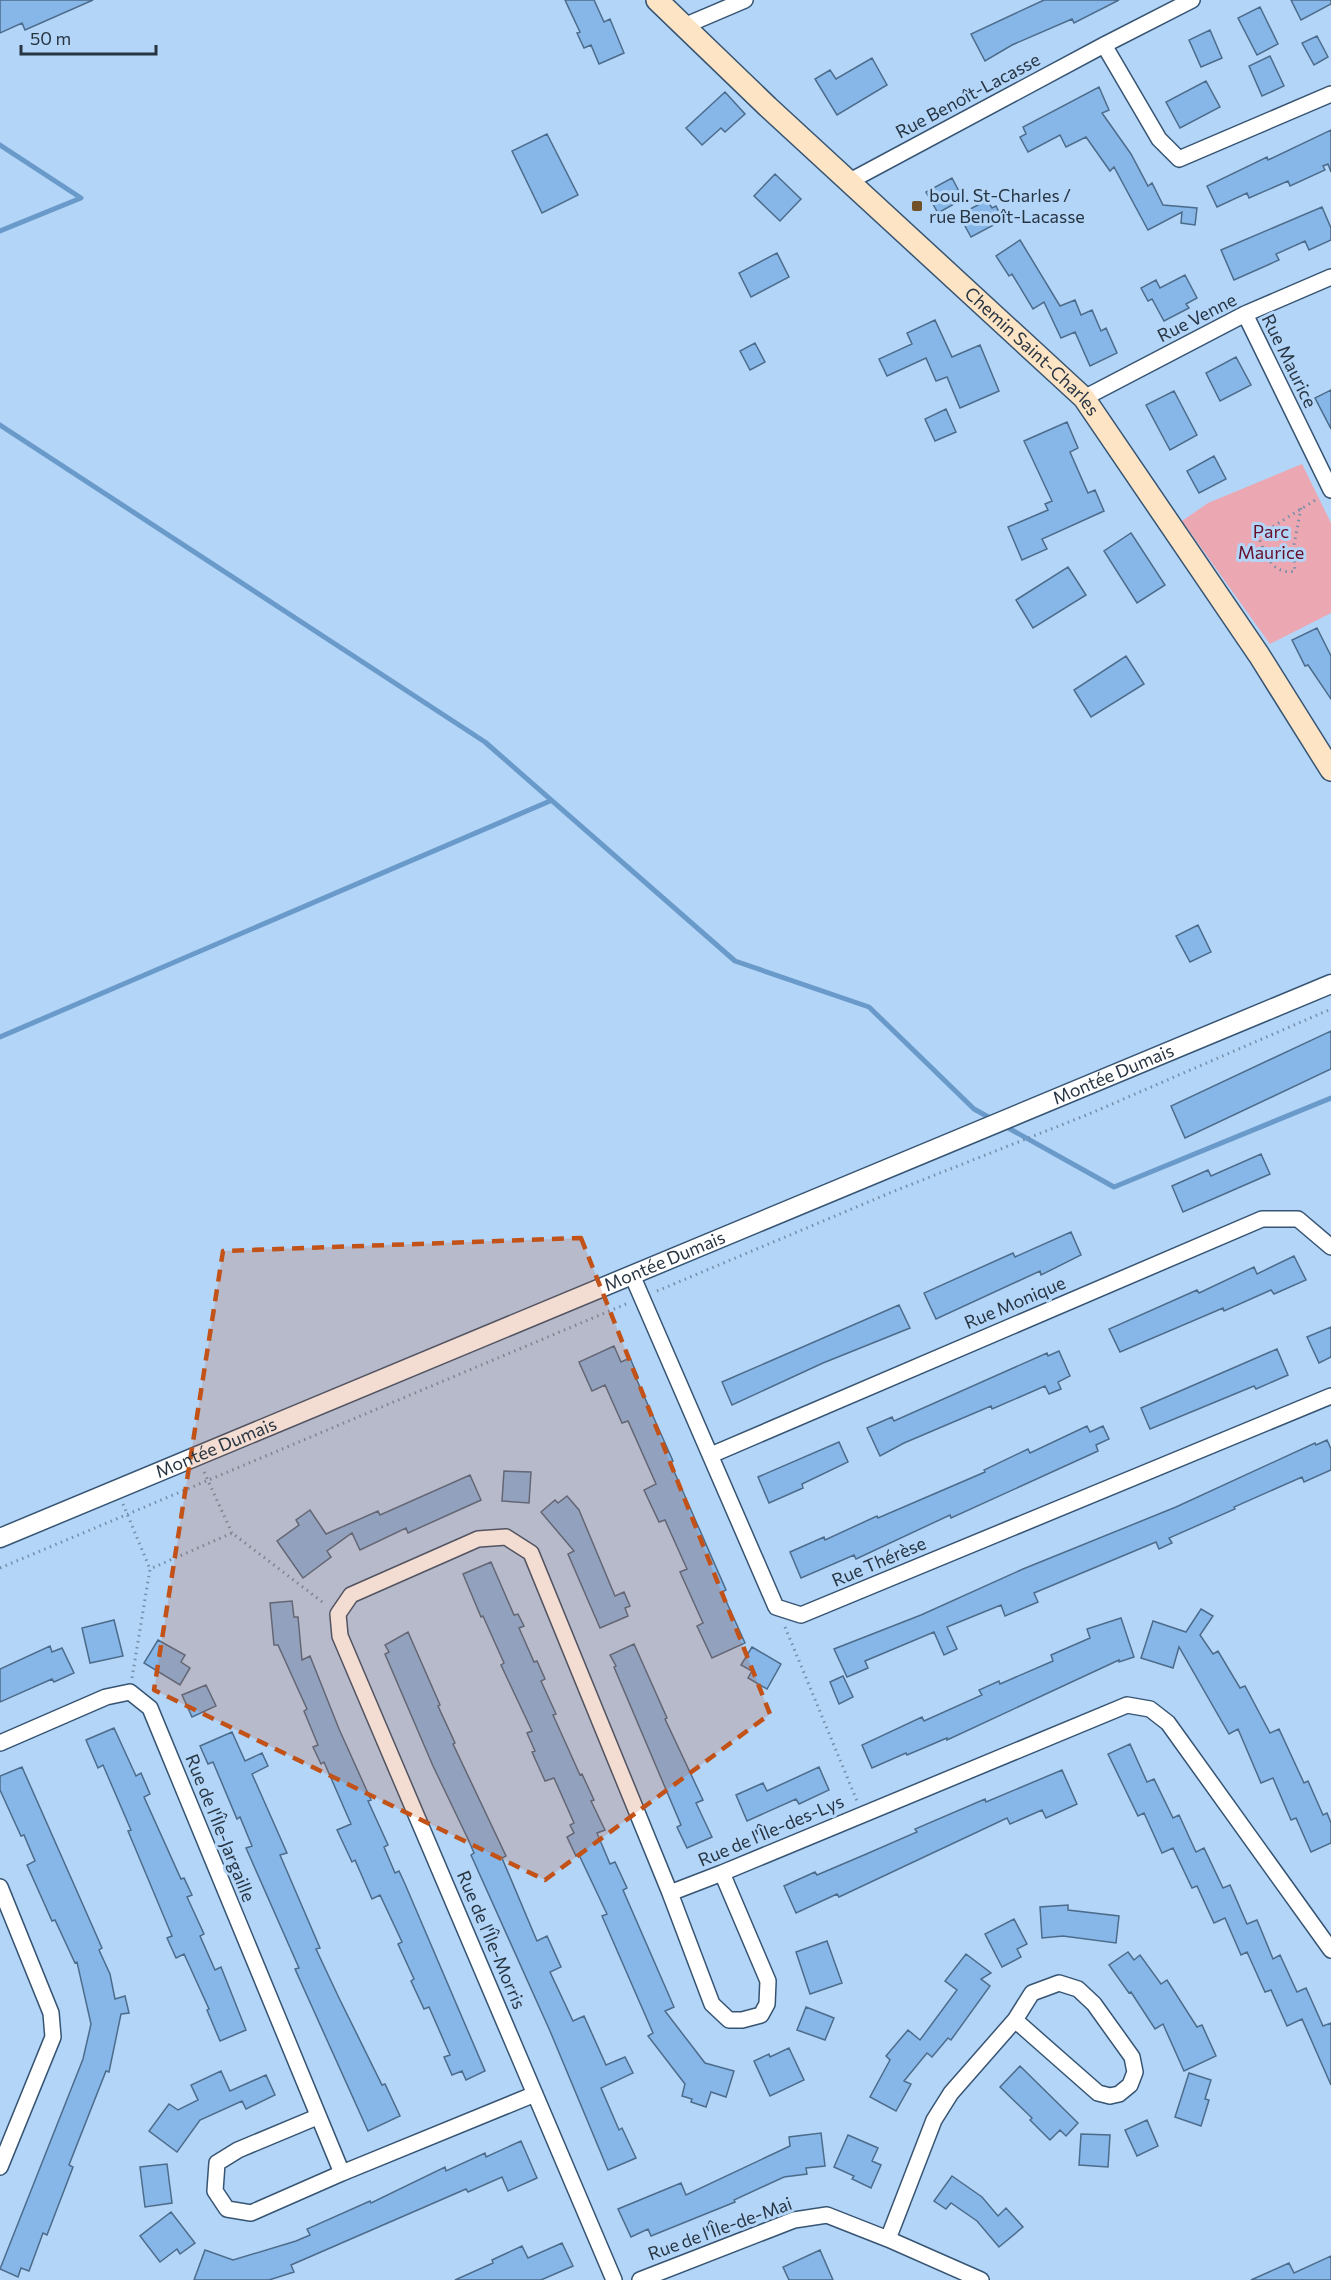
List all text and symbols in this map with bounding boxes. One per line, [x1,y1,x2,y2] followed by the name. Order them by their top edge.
[21,18,156,56] scale bar
[30,27,71,49] text: 50 m
[891,48,1044,143] street label: Rue Benoît-Lacasse
[929,184,1085,227] place label: boul. St-Charles / rue Benoît-Lacasse
[910,199,924,213] marker: boul. St-Charles / rue Benoît-Lacasse
[961,282,1105,419] street label: Chemin Saint-Charles
[1153,288,1240,346] street label: Rue Venne
[1258,310,1322,411] street label: Rue Maurice
[1238,520,1304,563] park label: Parc Maurice
[1049,1039,1177,1109] street label: Montée Dumais
[600,1225,728,1295] street label: Montée Dumais
[961,1271,1069,1333] street label: Rue Monique
[152,1412,280,1482] street label: Montée Dumais
[828,1531,929,1591] street label: Rue Thérèse
[181,1751,261,1905] street label: Rue de l'Île-Jargaille
[694,1789,847,1871] street label: Rue de l'Île-des-Lys
[453,1867,531,2012] street label: Rue de l'Île-Morris
[645,2192,795,2264] street label: Rue de l'Île-de-Mai

